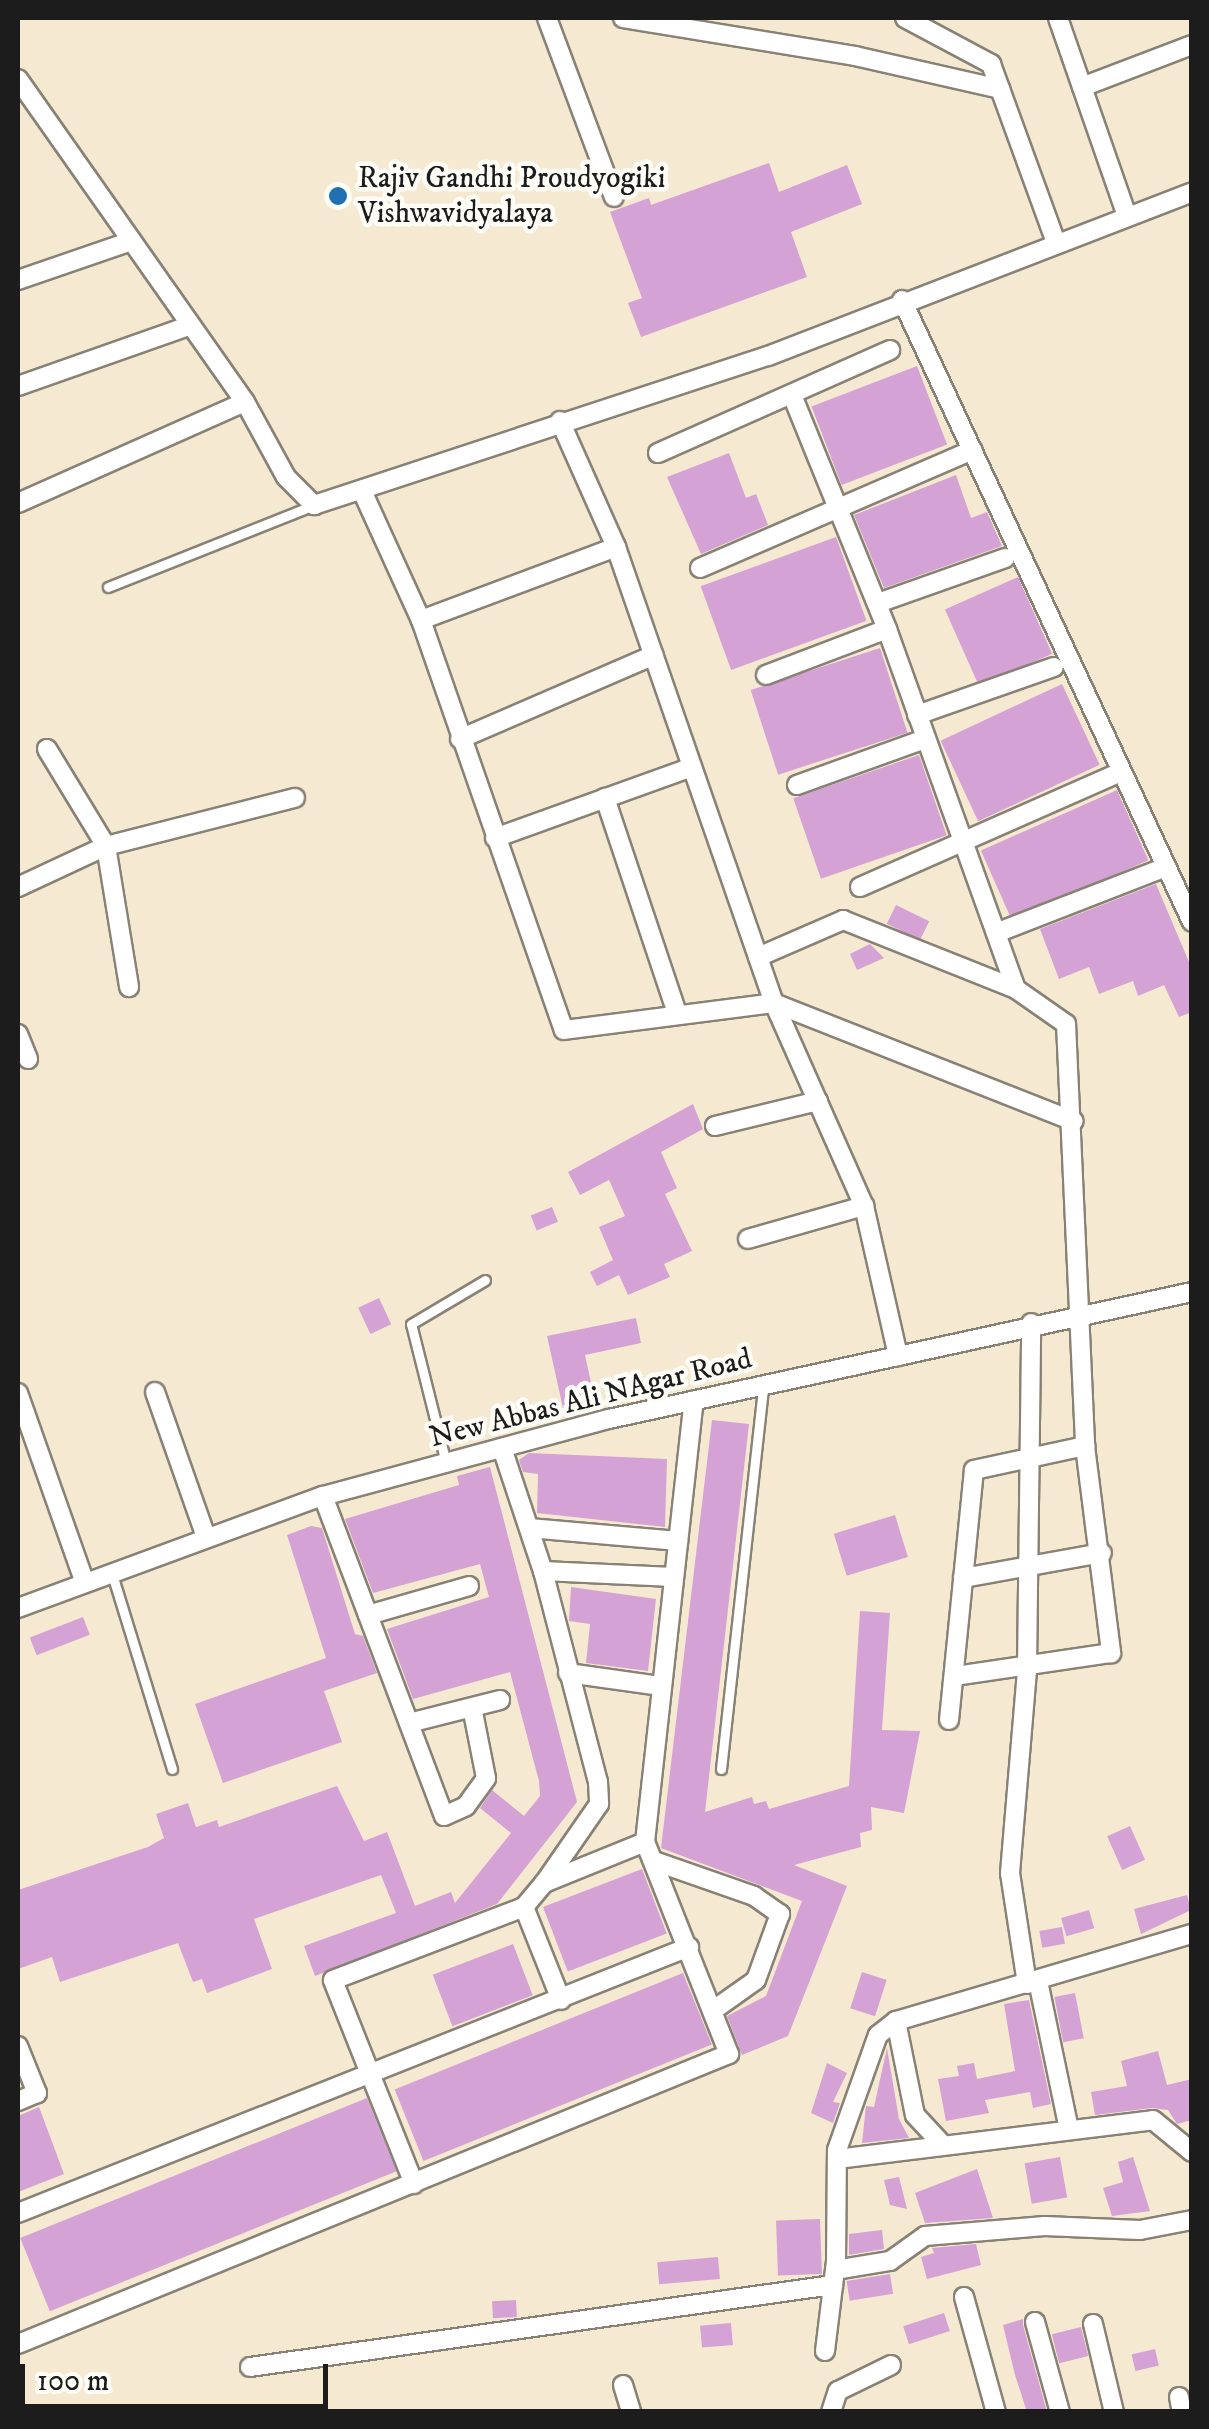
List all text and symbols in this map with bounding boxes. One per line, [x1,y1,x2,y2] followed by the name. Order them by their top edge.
[358,161,665,232] place label: Rajiv Gandhi Proudyogiki Vishwavidyalaya
[327,185,349,207] marker: Rajiv Gandhi Proudyogiki Vishwavidyalaya
[426,1342,756,1456] street label: New Abbas Ali NAgar Road
[25,2344,332,2406] scale bar
[37,2363,109,2400] text: 100 m

